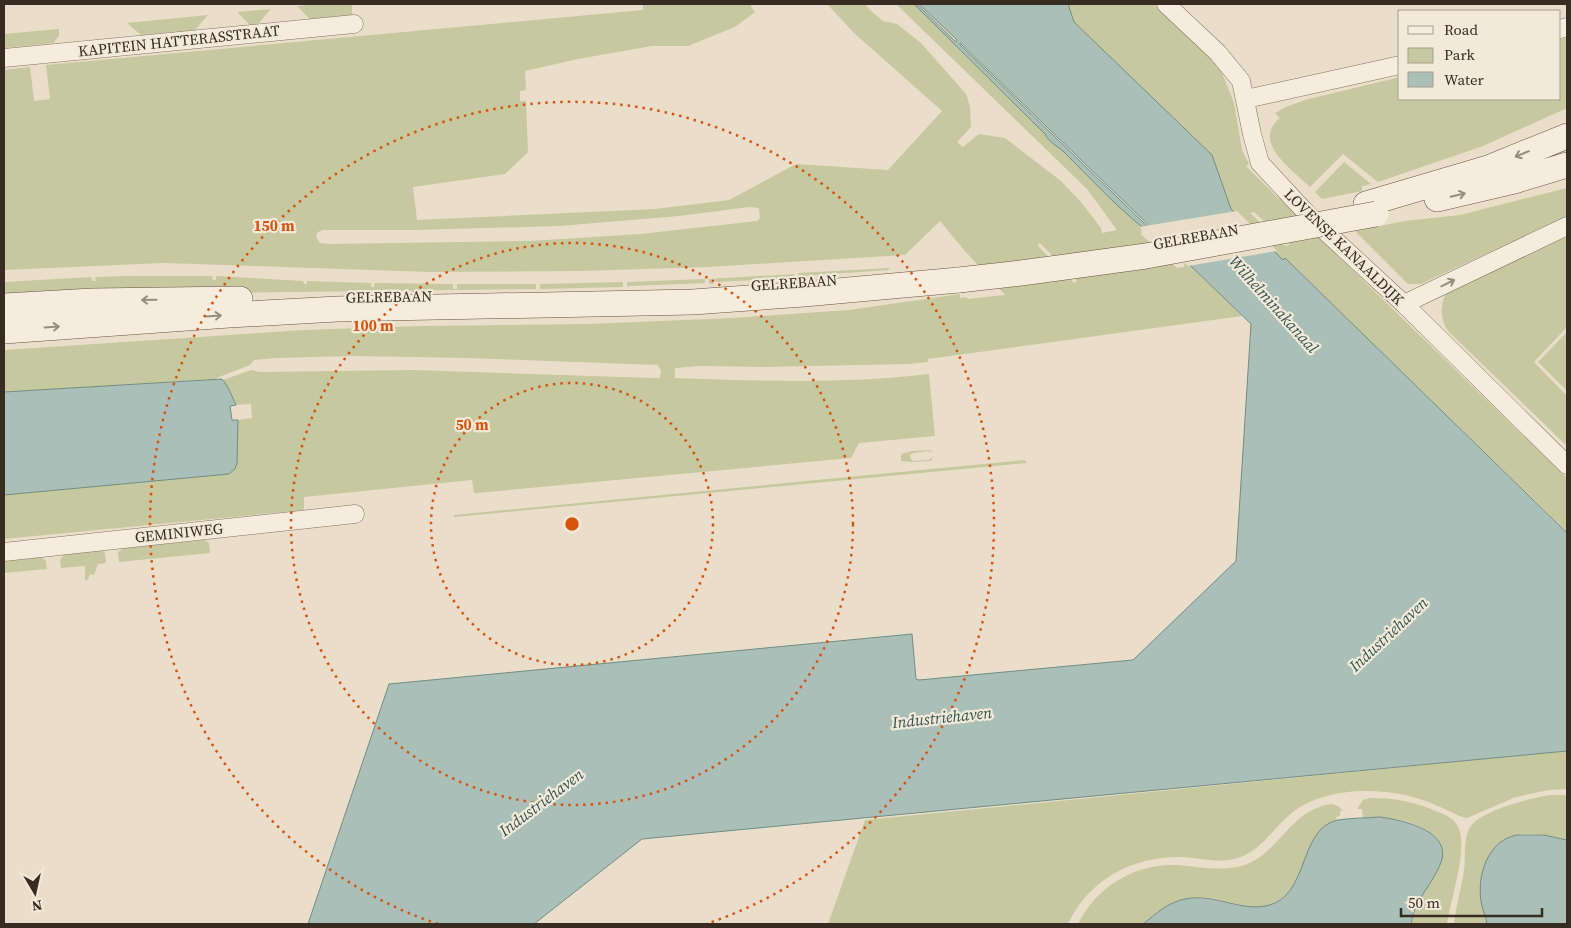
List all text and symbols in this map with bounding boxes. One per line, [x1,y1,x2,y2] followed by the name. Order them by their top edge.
[1398,10,1561,100] legend
[77,19,281,62] street label: KAPITEIN HATTERASSTRAAT
[1444,19,1478,40] text: Road
[1444,44,1476,65] text: Park
[1444,69,1485,90] text: Water
[1515,150,1530,160] one-way arrow
[1280,184,1409,309] street label: LOVENSE KANAALDIJK
[1450,190,1466,199] one-way arrow
[253,215,295,236] text: 150 m
[1151,219,1240,254] street label: GELREBAAN
[1224,250,1324,358] water label: Wilhelminakanaal
[750,269,838,296] street label: GELREBAAN
[1440,278,1455,288] one-way arrow
[346,285,432,308] street label: GELREBAAN
[141,295,158,305] one-way arrow
[206,311,222,321] one-way arrow
[352,315,394,336] text: 100 m
[44,323,60,332] one-way arrow
[455,414,489,435] text: 50 m
[563,515,581,533] centre of rings
[134,517,224,548] street label: GEMINIWEG
[1343,592,1432,677] water label: Industriehaven
[890,701,993,733] water label: Industriehaven
[494,763,588,842] water label: Industriehaven
[10,868,60,918] north arrow
[1401,886,1542,918] scale bar
[1408,892,1440,913] text: 50 m
[30,895,44,917] text: N

